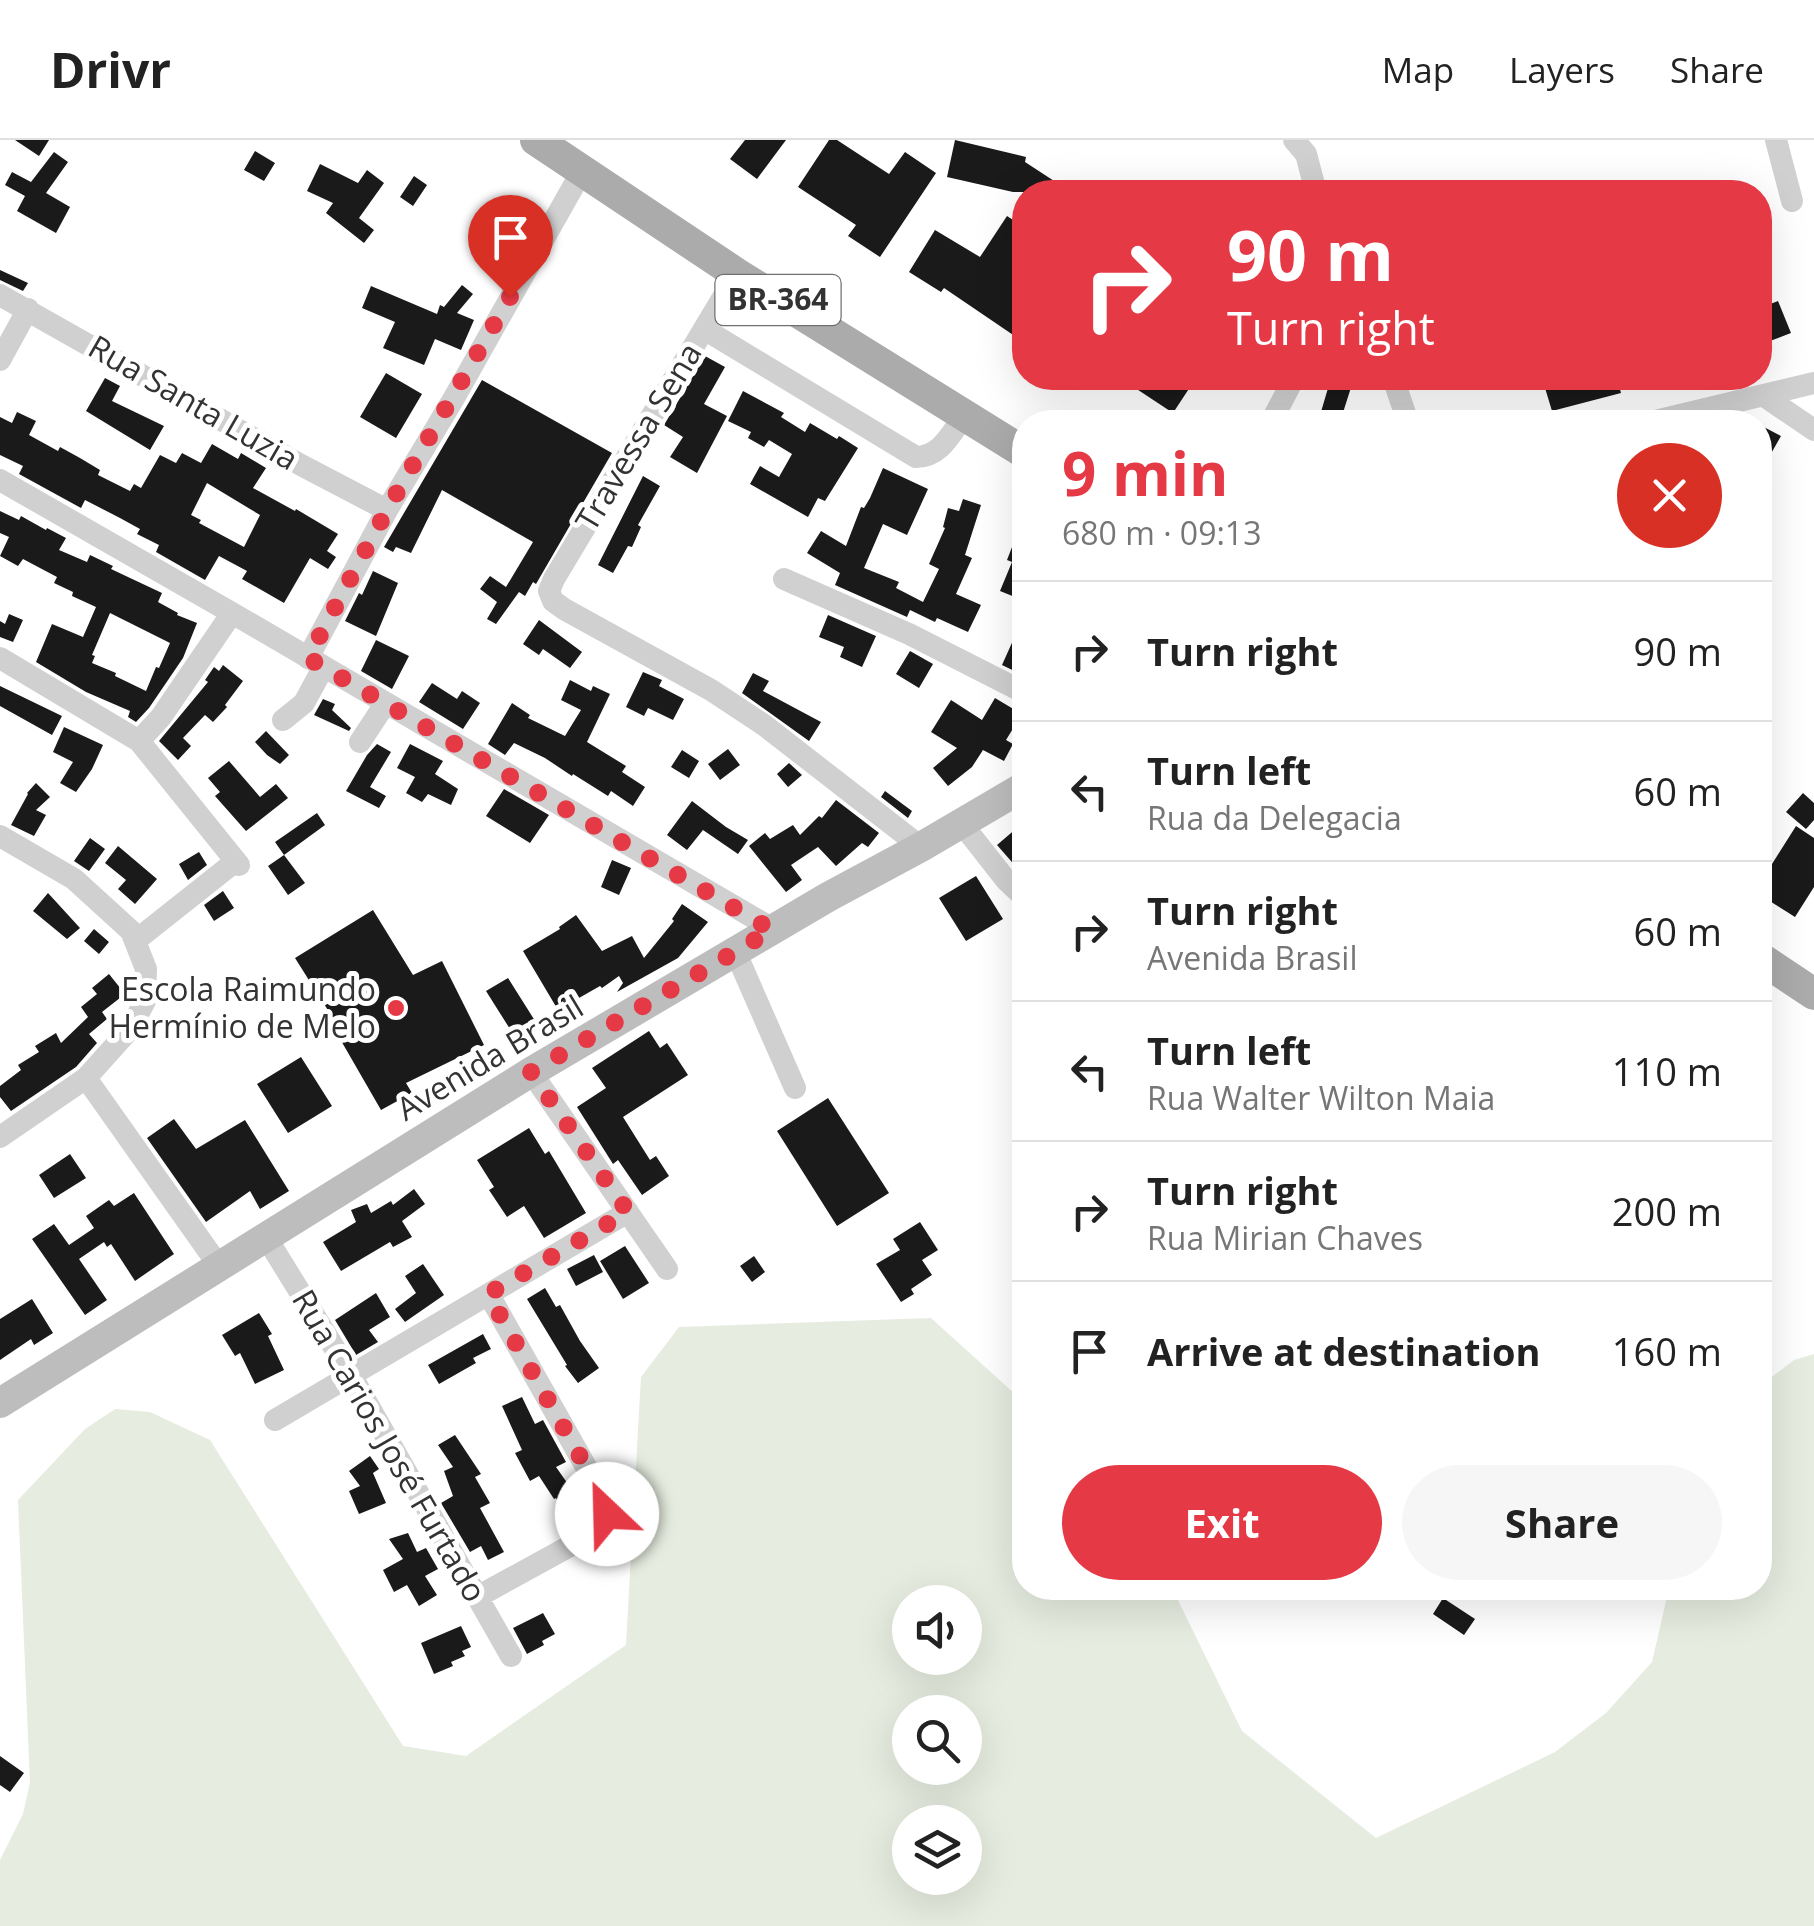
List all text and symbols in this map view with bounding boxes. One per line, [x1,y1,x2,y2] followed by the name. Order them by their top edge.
[50,37,171,102] text: Drivr
[1382,46,1454,93] text: Map
[1509,46,1615,93] text: Layers
[1670,46,1764,93] text: Share
[468,195,553,298] pin
[1227,206,1394,302] text: 90 m
[483,210,538,265] icon: arrive
[1062,220,1192,350] icon: right
[716,275,840,325] road number: BR-364
[1227,297,1435,358] text: Turn right
[81,324,306,479] street label: Rua Santa Luzia
[565,334,711,538] street label: Travessa Sena
[1062,432,1229,514] text: 9 min
[1617,443,1722,548] button: close
[1062,511,1261,554] text: 680 m · 09:13
[1062,624,1117,679] icon: right
[1147,625,1338,677] text: Turn right
[1633,625,1722,677] text: 90 m
[1147,744,1311,796] text: Turn left
[1062,764,1117,819] icon: left
[1633,765,1722,817] text: 60 m
[1147,796,1402,839] text: Rua da Delegacia
[1147,884,1338,936] text: Turn right
[1062,904,1117,959] icon: right
[1633,905,1722,957] text: 60 m
[1147,936,1358,979] text: Avenida Brasil
[108,967,376,1047] place label: Escola Raimundo Hermínio de Melo
[388,984,591,1129] street label: Avenida Brasil
[385,997,407,1019] marker: Escola Raimundo Hermínio de Melo
[1147,1024,1311,1076] text: Turn left
[1062,1044,1117,1099] icon: left
[1612,1045,1722,1097] text: 110 m
[1147,1076,1495,1119] text: Rua Walter Wilton Maia
[1147,1164,1338,1216] text: Turn right
[1062,1184,1117,1239] icon: right
[1612,1185,1722,1237] text: 200 m
[1147,1216,1423,1259] text: Rua Mirian Chaves
[283,1281,497,1609] street label: Rua Carios José Furtado
[1062,1324,1117,1379] icon: arrive
[1147,1325,1541,1377] text: Arrive at destination
[1612,1325,1722,1377] text: 160 m
[555,1462,659,1566] position arrow
[1062,1465,1382,1580] button: Exit
[1402,1465,1722,1580] button: Share
[892,1585,982,1895] map controls
[892,1585,982,1675] button: sound
[892,1695,982,1785] button: search
[892,1805,982,1895] button: layers

